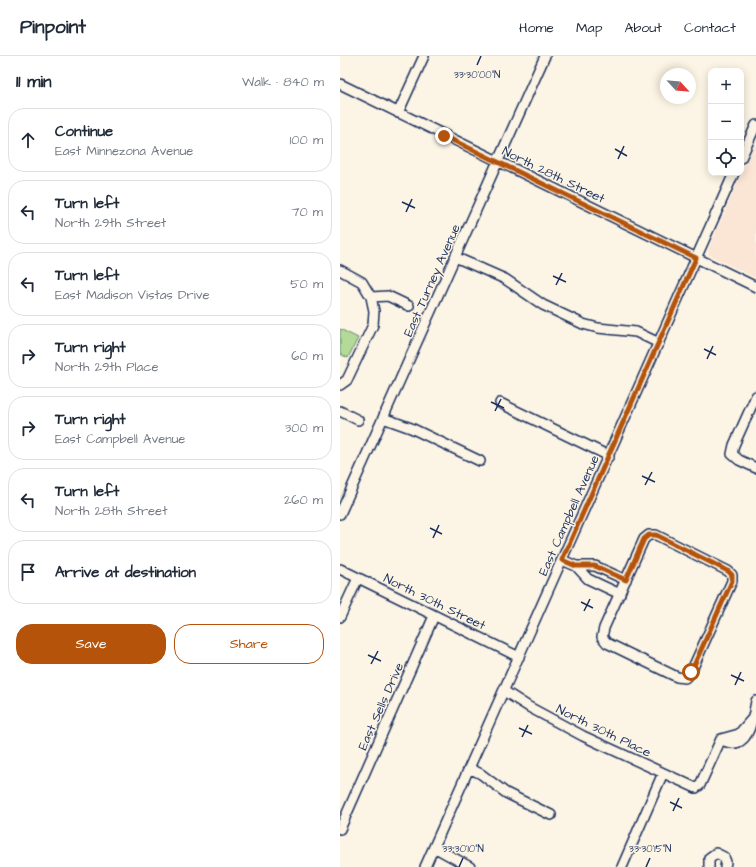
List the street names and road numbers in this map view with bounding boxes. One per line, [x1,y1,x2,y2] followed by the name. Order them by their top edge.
[499,142,609,208] street label: North 28th Street
[399,221,466,340] street label: East Turney Avenue
[534,452,604,579] street label: East Campbell Avenue
[381,569,489,635] street label: North 30th Street
[354,660,408,753] street label: East Sells Drive
[553,700,654,762] street label: North 30th Place

